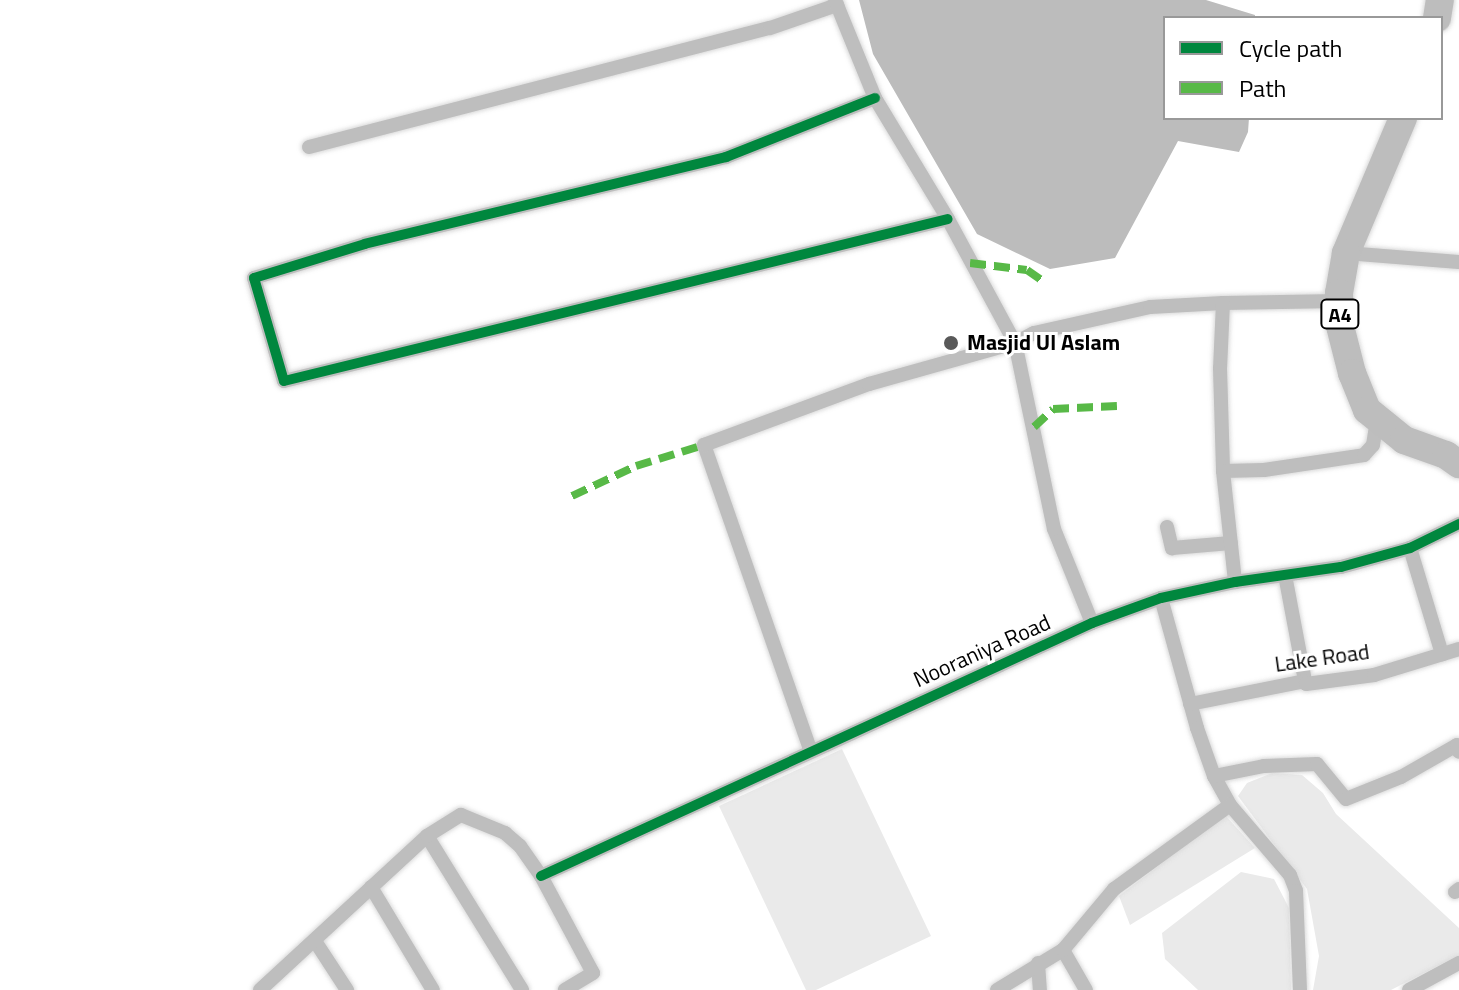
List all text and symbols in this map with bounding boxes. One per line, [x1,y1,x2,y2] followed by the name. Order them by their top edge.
[1163,16,1443,120] legend
[1239,30,1342,66] text: Cycle path
[1239,70,1286,106] text: Path
[1320,298,1360,330] road number: A4
[967,330,1120,356] place label: Masjid Ul Aslam
[942,334,960,352] marker: Masjid Ul Aslam
[909,609,1055,693] street label: Nooraniya Road
[1273,638,1371,678] street label: Lake Road

